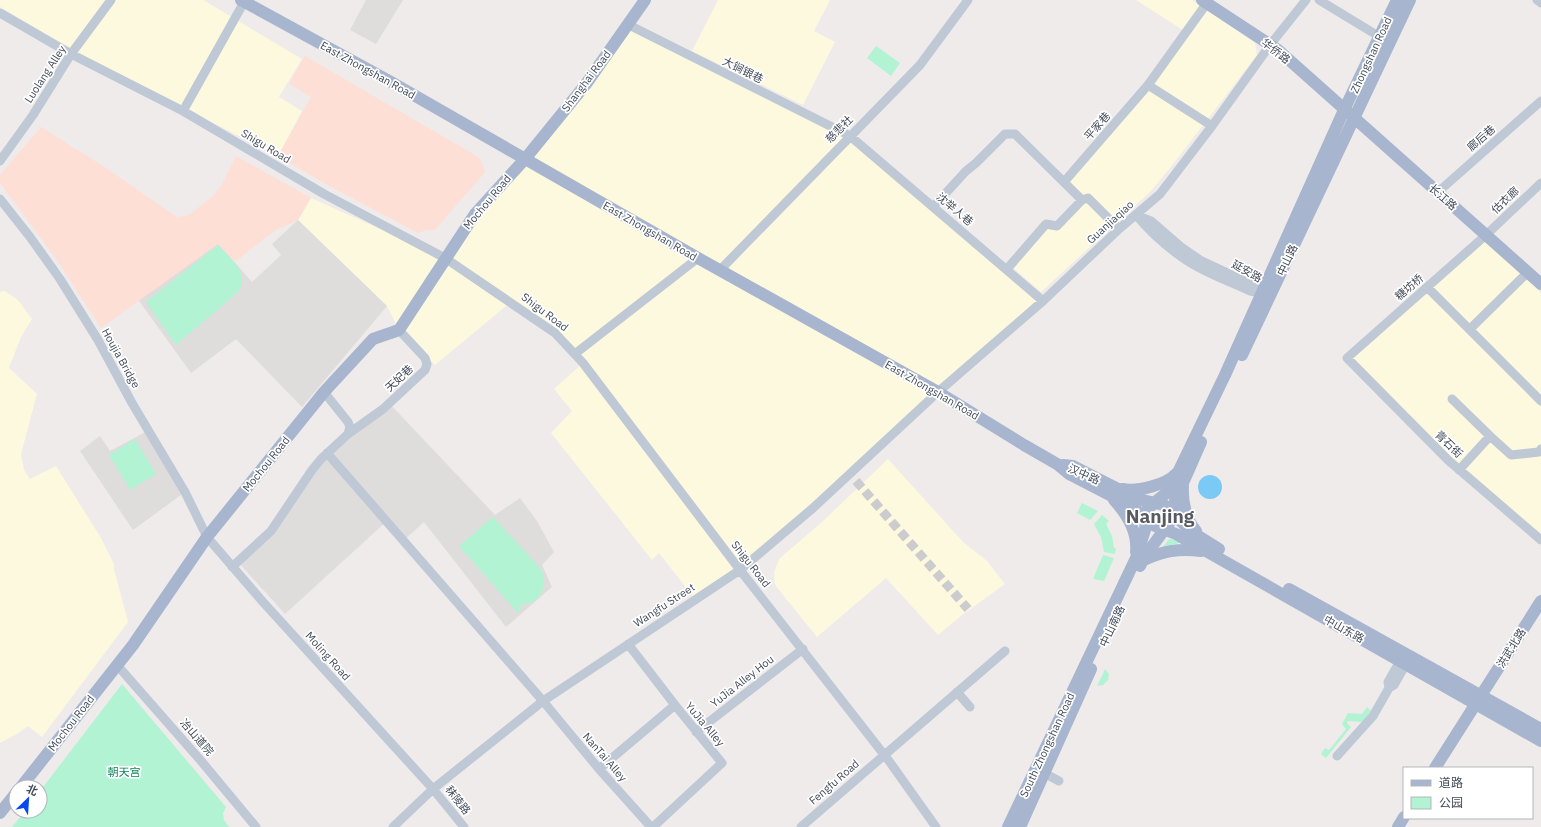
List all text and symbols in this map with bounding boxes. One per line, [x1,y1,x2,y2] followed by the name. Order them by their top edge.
[1347,15,1395,95] street label: Zhongshan Road
[1259,35,1293,67] street label: 华侨路
[318,38,418,102] street label: East Zhongshan Road
[21,42,69,105] street label: Luolang Alley
[558,48,614,114] street label: Shanghai Road
[720,54,766,86] street label: 大锏银巷
[1081,109,1113,143] street label: 平家巷
[822,112,856,146] street label: 慈悲社
[1464,122,1498,154] street label: 廊后巷
[239,126,293,166] street label: Shigu Road
[460,172,514,232] street label: Mochou Road
[1426,181,1460,213] street label: 长江路
[1488,184,1522,216] street label: 估衣廊
[934,189,976,229] street label: 沈举人巷
[1084,197,1136,247] street label: Guanjiaqiao
[600,198,700,264] street label: East Zhongshan Road
[1274,242,1300,278] street label: 中山路
[1229,257,1265,285] street label: 延安路
[1392,271,1426,303] street label: 糖坊桥
[519,290,571,334] street label: Shigu Road
[99,326,143,390] street label: Houjia Bridge
[882,357,982,423] street label: East Zhongshan Road
[382,362,416,394] street label: 天妃巷
[1432,428,1466,460] street label: 青石街
[239,433,293,495] street label: Mochou Road
[1066,461,1102,487] street label: 汉中路
[1126,504,1195,528] district label: Nanjing
[728,538,774,590] street label: Shigu Road
[631,580,697,630] street label: Wangfu Street
[1096,603,1128,649] street label: 中山南路
[1321,612,1367,646] street label: 中山东路
[1493,626,1529,670] street label: 洪武北路
[302,629,354,683] street label: Moling Road
[708,652,776,710] street label: YuJia Alley Hou
[1017,690,1077,800] street label: South Zhongshan Road
[45,692,97,754] street label: Mochou Road
[682,699,728,749] street label: YuJia Alley
[177,716,217,758] street label: 冶山道院
[580,730,630,785] street label: NanTai Alley
[806,756,862,808] street label: Fengfu Road
[108,765,141,779] park label: 朝天宫
[1403,767,1533,819] legend
[1439,775,1463,790] text: 道路
[8,779,48,819] north arrow
[24,781,40,799] text: 北
[442,783,474,817] street label: 秣陵路
[1439,795,1463,810] text: 公园

